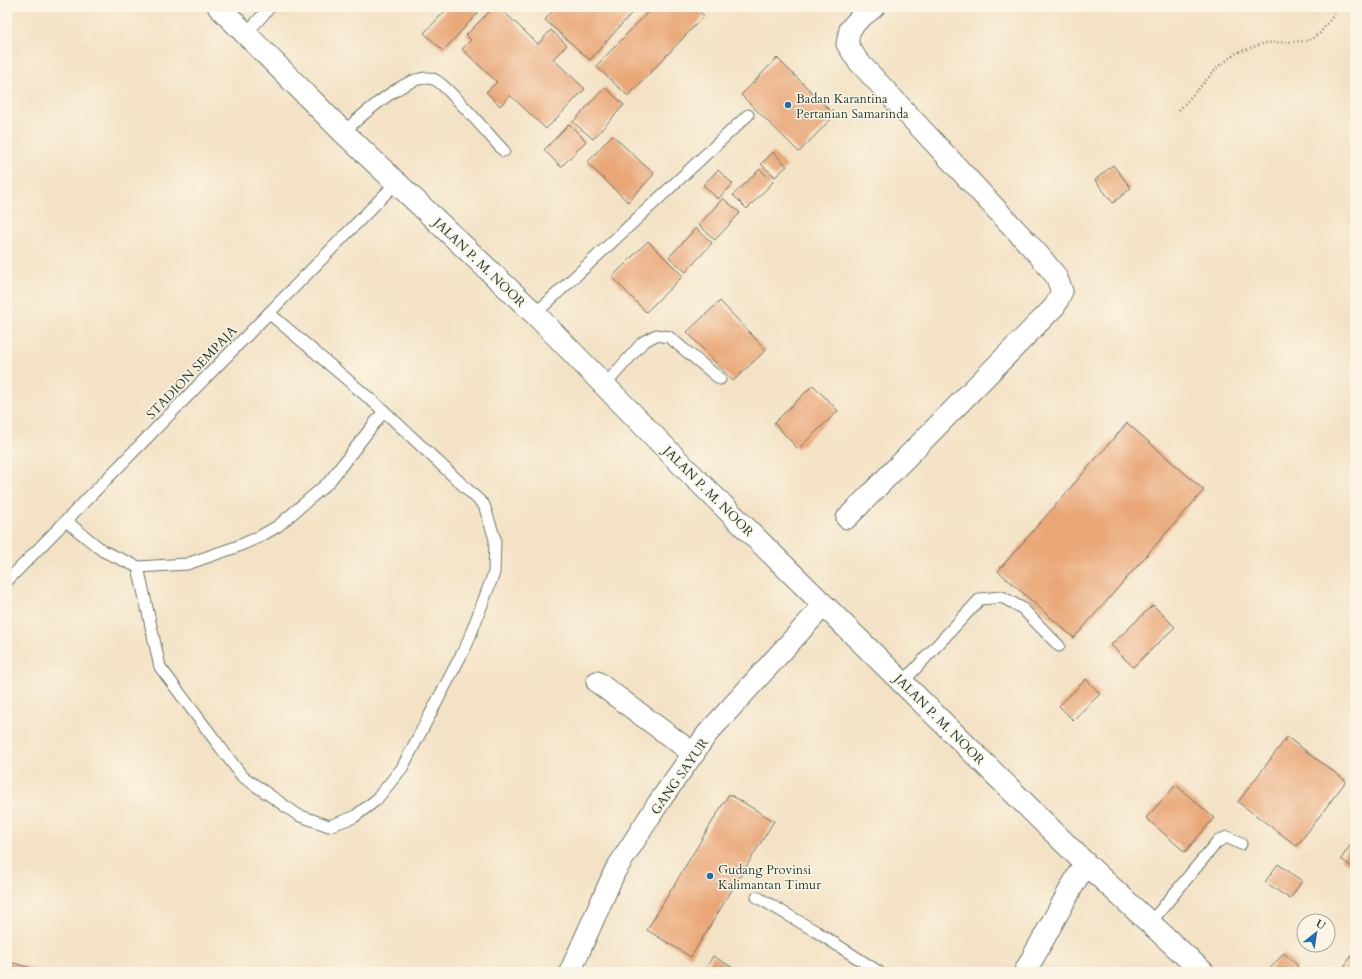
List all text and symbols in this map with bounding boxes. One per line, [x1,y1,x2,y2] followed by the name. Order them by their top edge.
[796,90,909,123] place label: Badan Karantina Pertanian Samarinda
[783,100,793,110] marker: Badan Karantina Pertanian Samarinda
[428,213,529,311] street label: JALAN P. M. NOOR
[142,321,242,423] street label: STADION SEMPAJA
[658,441,758,541] street label: JALAN P. M. NOOR
[889,669,989,769] street label: JALAN P. M. NOOR
[647,735,713,818] street label: GANG SAYUR
[718,861,821,894] place label: Gudang Provinsi Kalimantan Timur
[705,871,715,881] marker: Gudang Provinsi Kalimantan Timur
[1296,913,1336,953] north arrow
[1313,916,1328,934] text: U

